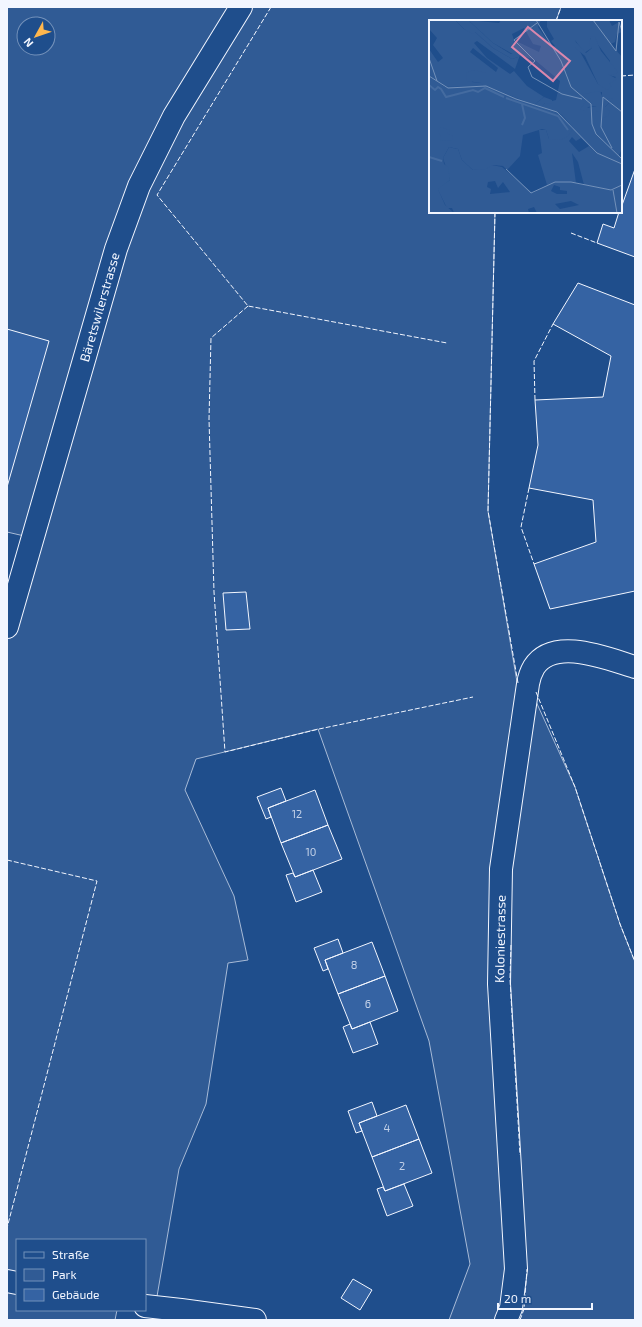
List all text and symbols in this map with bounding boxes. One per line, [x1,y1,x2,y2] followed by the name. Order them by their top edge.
[16,16,56,56] north arrow
[429,20,622,213] inset map
[20,35,35,50] text: N
[76,251,123,364] street label: Bäretswilerstrasse
[292,807,302,820] house number: 12
[305,845,317,858] house number: 10
[491,895,509,983] street label: Koloniestrasse
[351,958,357,971] house number: 8
[365,997,371,1010] house number: 6
[384,1121,391,1134] house number: 4
[399,1159,405,1172] house number: 2
[16,1239,146,1311] legend
[52,1247,89,1261] text: Straße
[52,1267,77,1281] text: Park
[498,1285,592,1311] scale bar
[52,1287,100,1301] text: Gebäude
[504,1291,531,1305] text: 20 m

